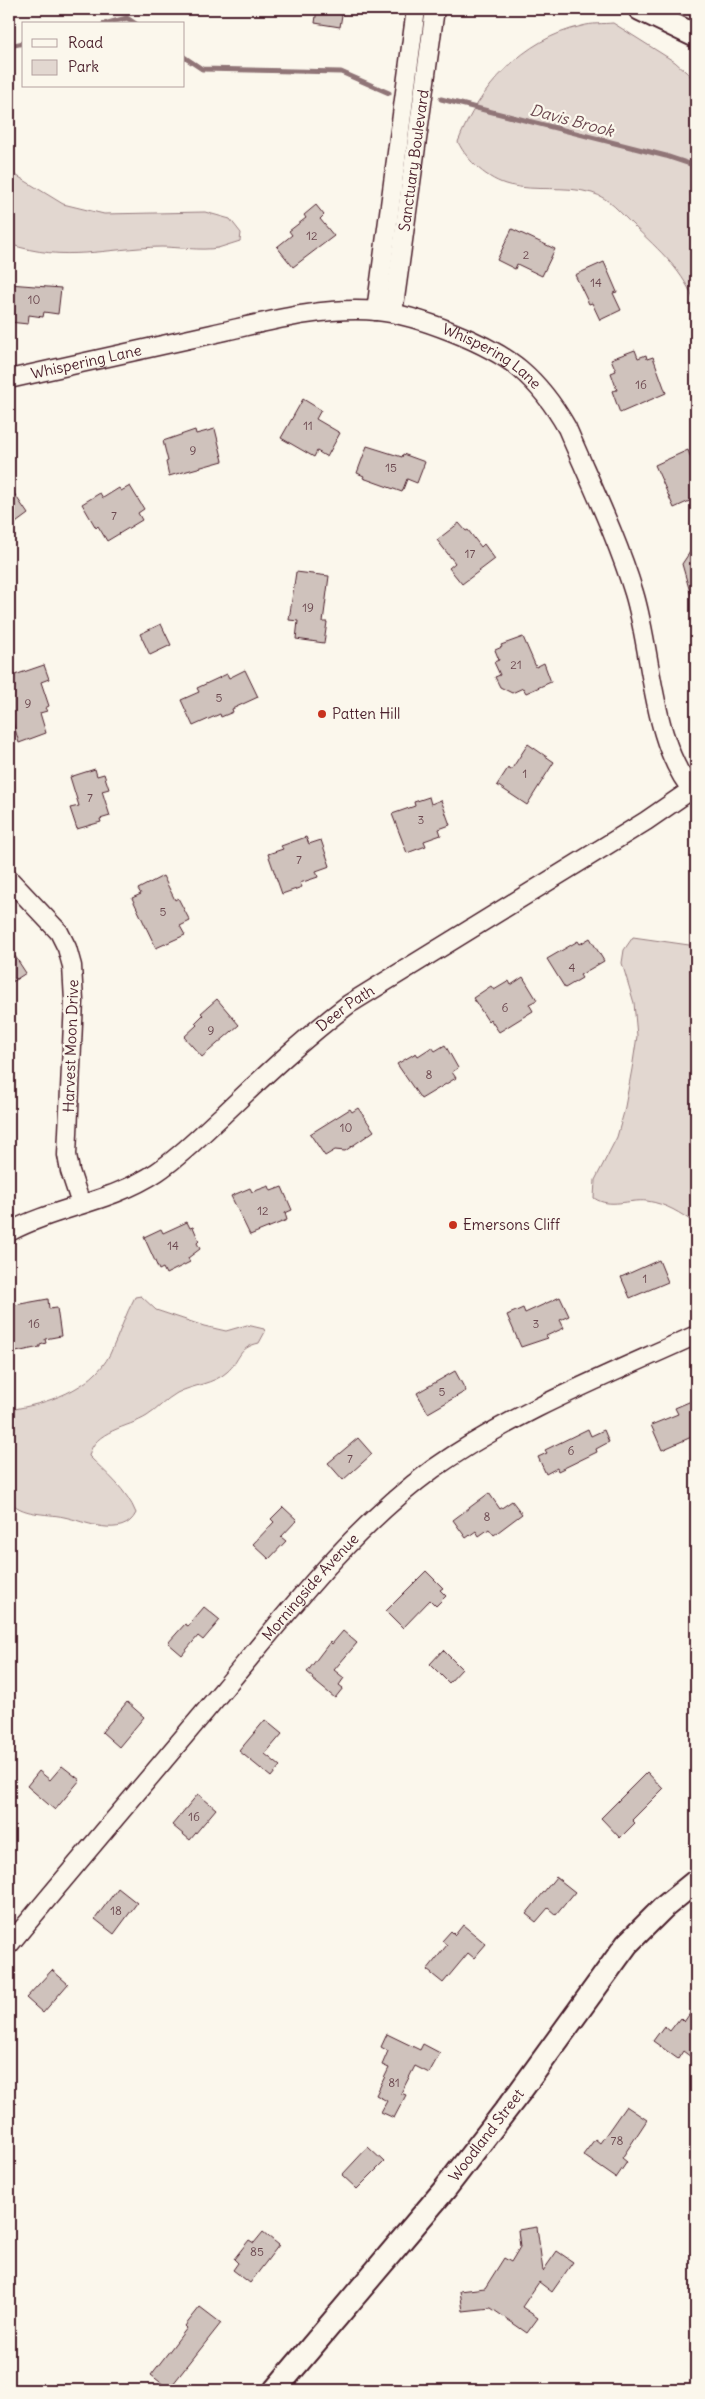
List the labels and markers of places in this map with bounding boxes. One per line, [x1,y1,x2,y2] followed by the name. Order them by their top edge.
[332,704,400,723] place label: Patten Hill
[316,708,328,720] marker: Patten Hill
[463,1215,561,1234] place label: Emersons Cliff
[447,1219,459,1231] marker: Emersons Cliff

